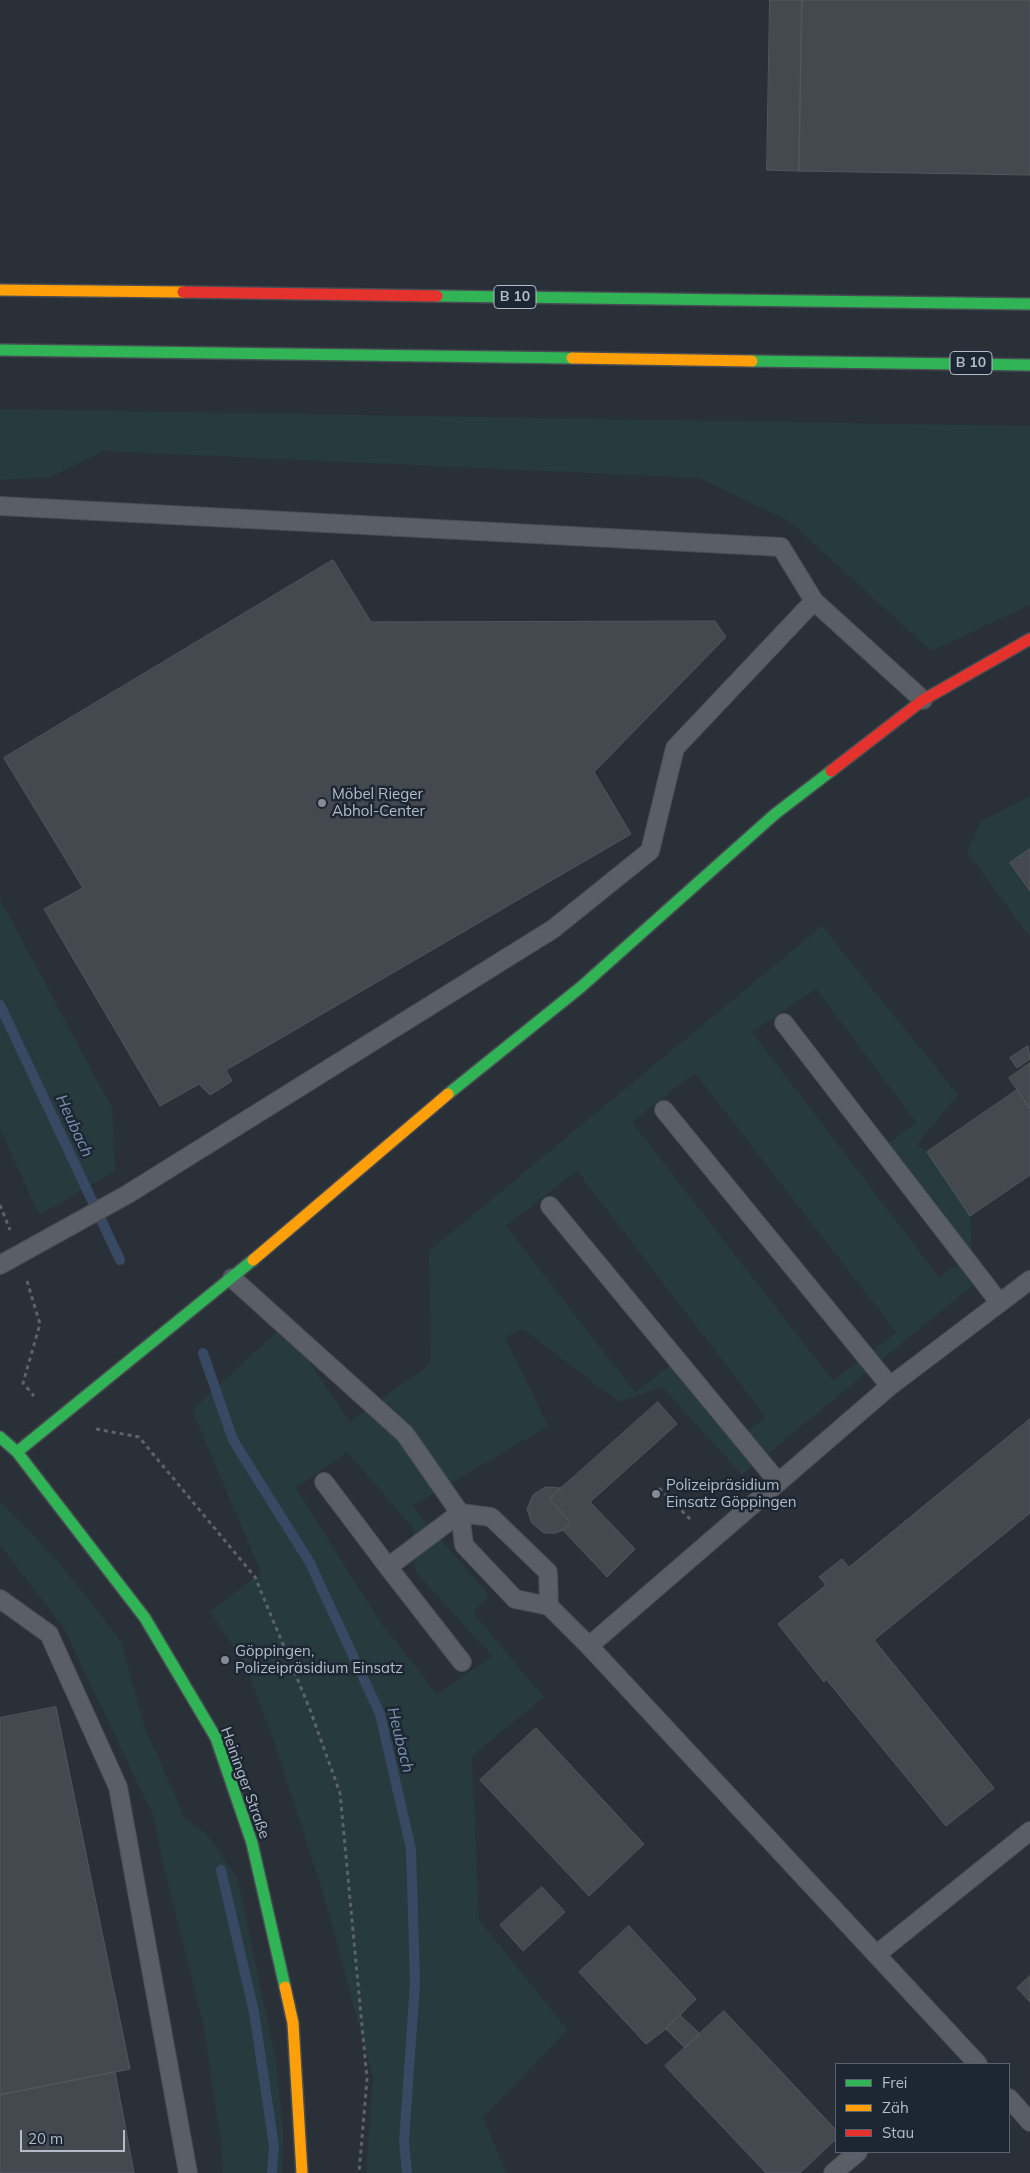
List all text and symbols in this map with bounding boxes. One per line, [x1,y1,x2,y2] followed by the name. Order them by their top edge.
[494,286,536,308] road number: B 10
[950,352,992,374] road number: B 10
[332,785,425,820] place label: Möbel Rieger Abhol-Center
[316,797,328,809] marker: Möbel Rieger Abhol-Center
[51,1092,97,1160] water label: Heubach
[666,1476,796,1511] place label: Polizeipräsidium Einsatz Göppingen
[650,1488,662,1500] marker: Polizeipräsidium Einsatz Göppingen
[235,1642,403,1677] place label: Göppingen, Polizeipräsidium Einsatz
[219,1654,231,1666] marker: Göppingen, Polizeipräsidium Einsatz
[383,1705,417,1775] water label: Heubach
[216,1725,274,1841] street label: Heininger Straße
[835,2063,1010,2153] legend
[882,2073,907,2092] text: Frei
[882,2098,909,2117] text: Zäh
[22,2120,128,2152] scale bar
[882,2123,914,2142] text: Stau
[28,2129,63,2148] text: 20 m

